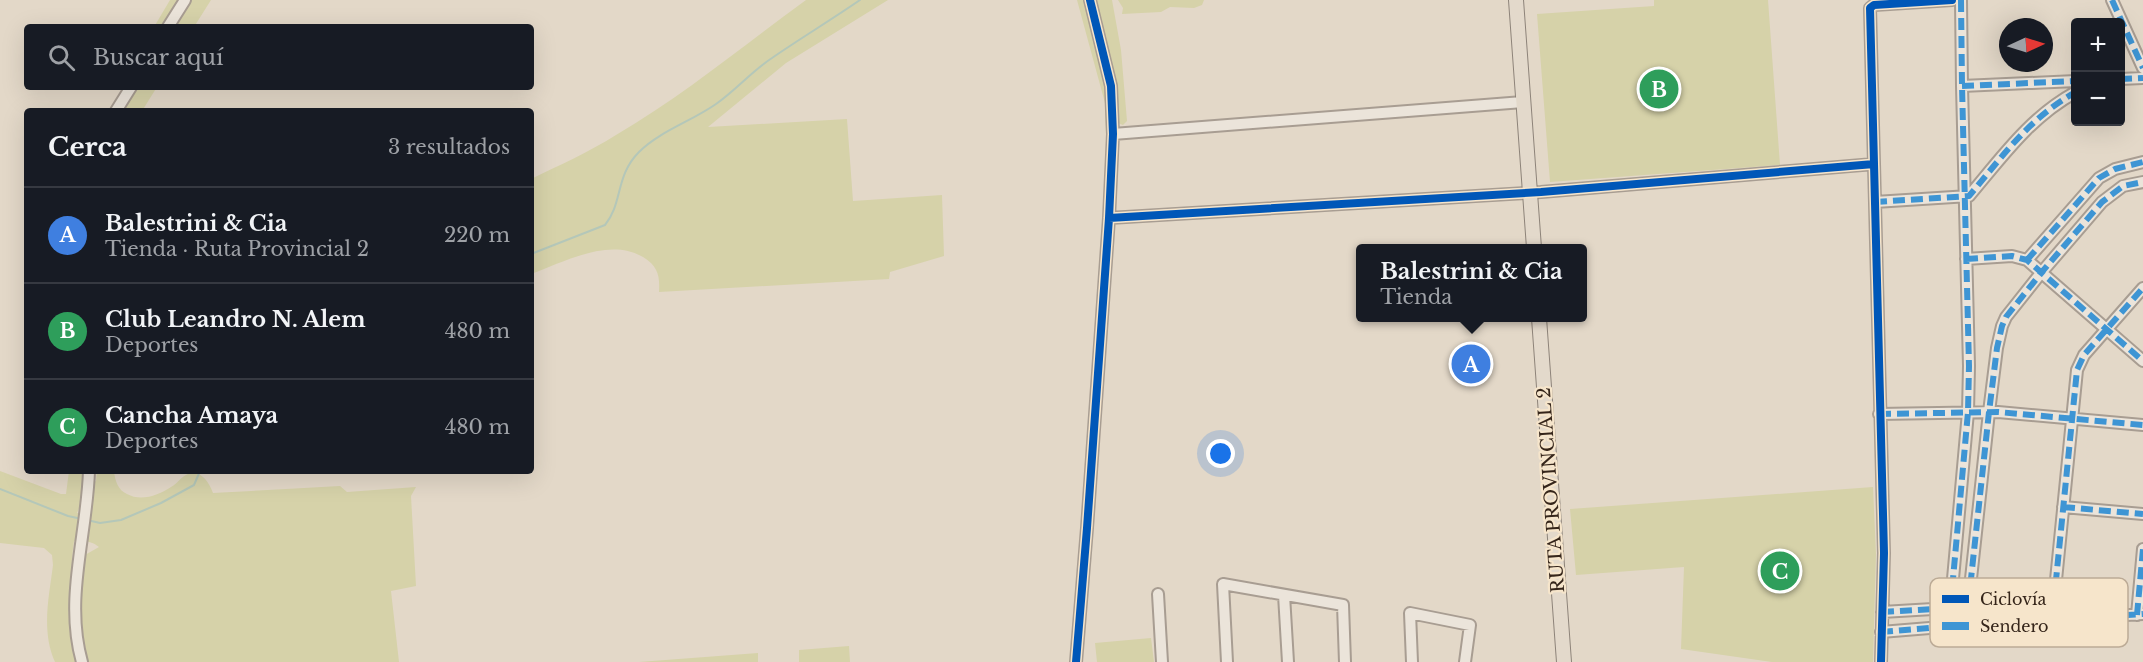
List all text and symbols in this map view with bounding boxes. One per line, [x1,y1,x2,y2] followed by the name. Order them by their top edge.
[1999,18,2053,72] north arrow
[2071,18,2125,126] map controls
[2071,18,2125,72] button: +
[24,24,534,90] search box
[45,41,78,74] icon: search
[93,44,224,71] text: Buscar aquí
[1640,66,1678,112] pin: B
[2071,72,2125,126] button: −
[48,131,127,163] text: Cerca
[388,135,510,159] text: 3 resultados
[105,210,287,237] text: Balestrini & Cia
[59,223,76,247] text: A
[444,223,510,247] text: 220 m
[105,237,369,261] text: Tienda · Ruta Provincial 2
[1356,244,1587,322] popup
[1380,258,1563,285] text: Balestrini & Cia
[1380,285,1452,309] text: Tienda
[105,306,365,333] text: Club Leandro N. Alem
[60,319,75,343] text: B
[445,319,510,343] text: 480 m
[105,333,198,357] text: Deportes
[1452,342,1490,386] pin: A
[1533,387,1569,593] street label: RUTA PROVINCIAL 2
[105,402,278,429] text: Cancha Amaya
[59,415,76,439] text: C
[445,415,510,439] text: 480 m
[105,429,198,453] text: Deportes
[1206,439,1235,468] your location
[1760,548,1800,594] pin: C
[1930,578,2128,647] legend
[1980,589,2046,609] text: Ciclovía
[1980,616,2048,636] text: Sendero

